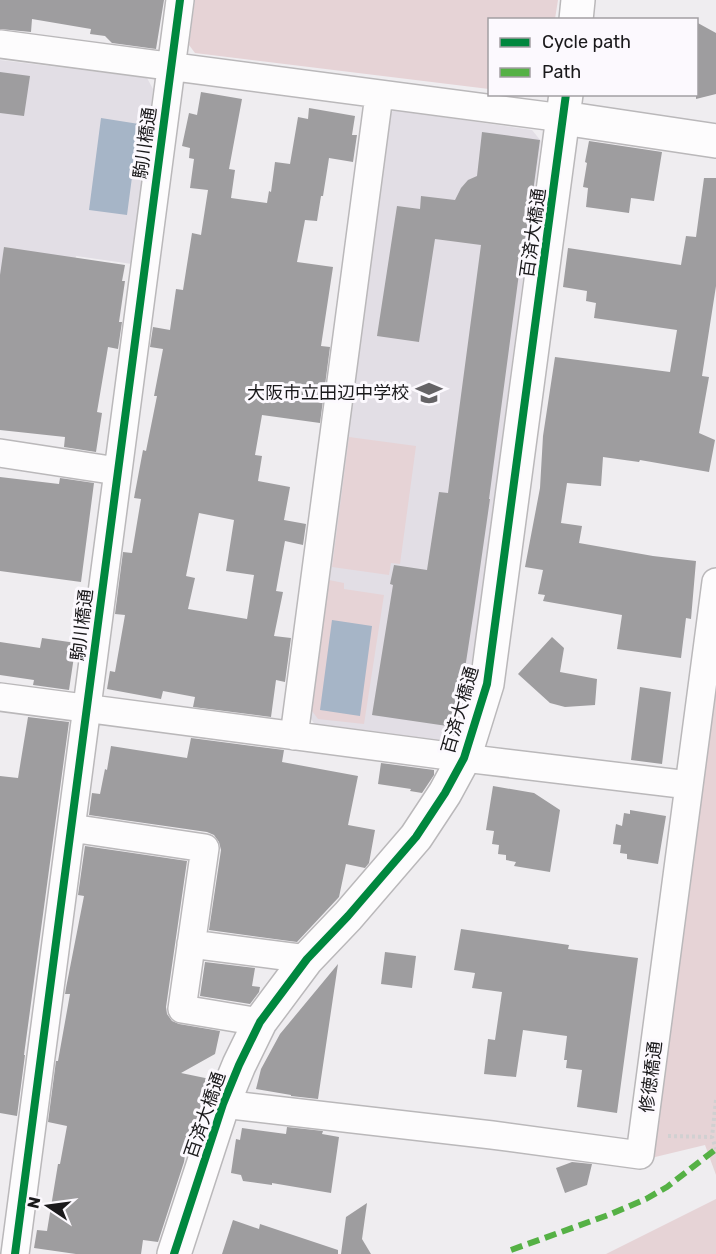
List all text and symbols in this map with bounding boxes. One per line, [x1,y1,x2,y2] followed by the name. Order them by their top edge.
[488,18,698,96] legend
[542,31,631,53] text: Cycle path
[542,61,581,83] text: Path
[129,106,161,180] street label: 駒川橋通
[516,187,550,279] street label: 百済大橋通
[414,378,444,408] school or university icon: 大阪市立田辺中学校
[247,382,409,404] place label: 大阪市立田辺中学校
[67,588,97,662] street label: 駒川橋通
[437,664,483,756] street label: 百済大橋通
[636,1040,666,1114] street label: 修徳橋通
[180,1069,230,1161] street label: 百済大橋通
[18,1176,78,1236] north arrow
[23,1195,44,1210] text: N

